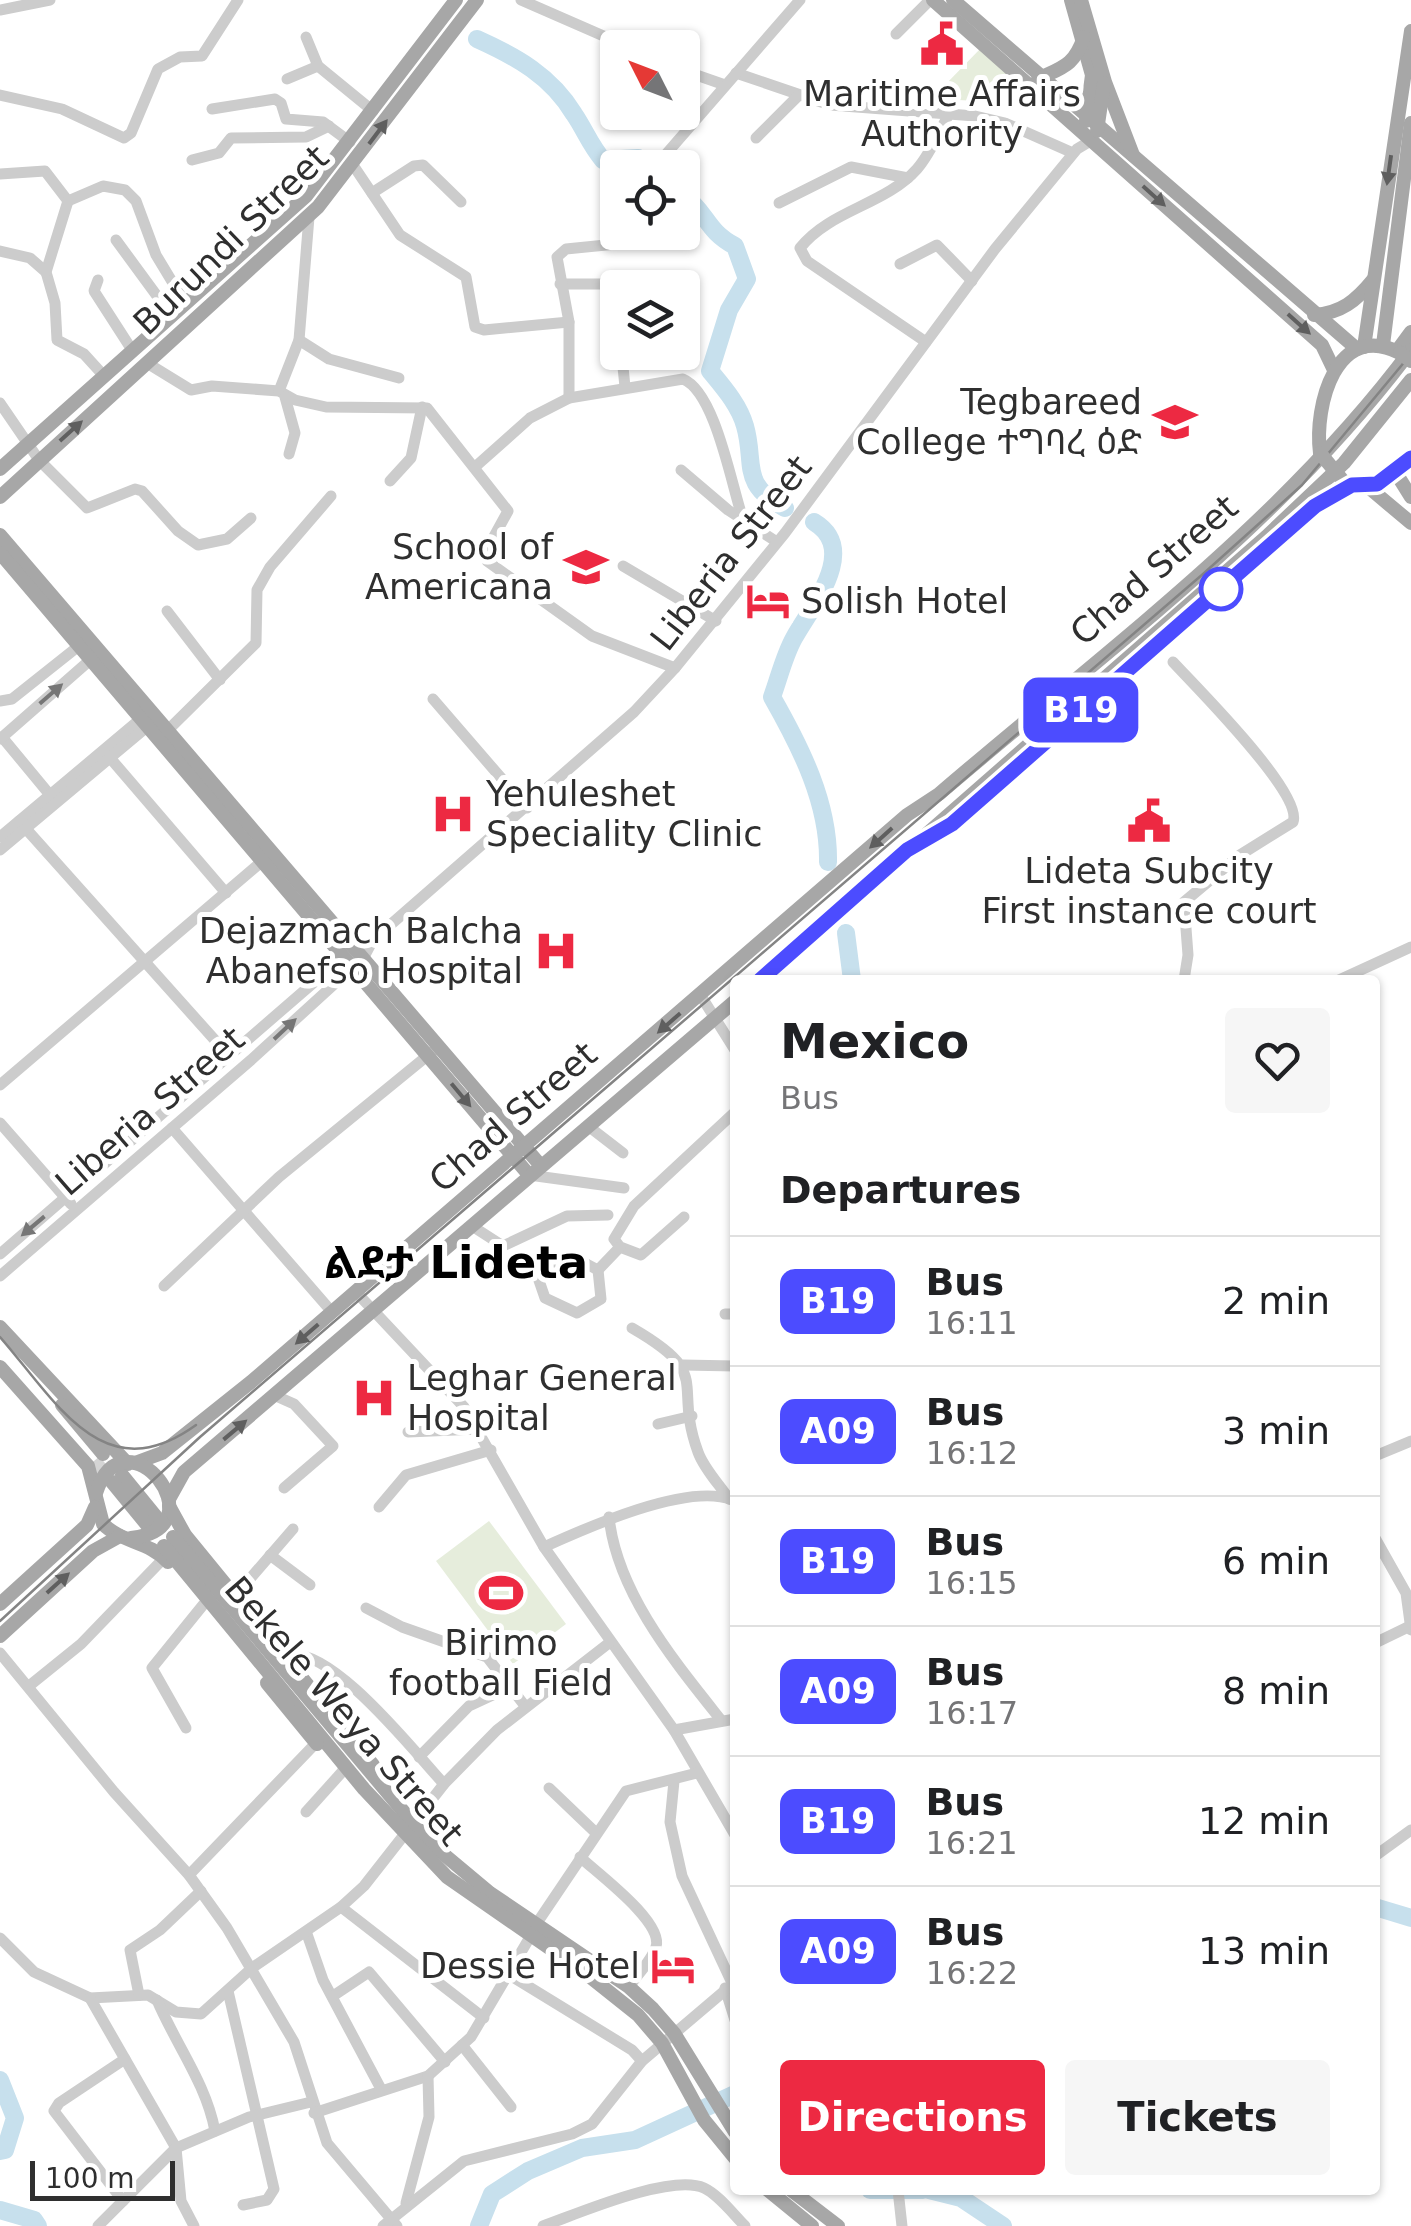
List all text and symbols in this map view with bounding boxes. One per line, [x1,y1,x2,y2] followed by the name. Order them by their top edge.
[918,20,966,68] public building icon: Maritime Affairs Authority
[600,30,700,130] north arrow
[600,30,700,370] map controls
[803,74,1081,154] place label: Maritime Affairs Authority
[368,119,389,145] one-way arrow
[126,137,336,343] street label: Burundi Street
[600,150,700,250] button: locate
[1381,155,1397,187] one-way arrow
[1142,184,1166,207] one-way arrow
[600,270,700,370] button: layers
[1287,312,1311,335] one-way arrow
[856,382,1142,462] place label: Tegbareed College ተግባረ ዕድ
[1151,398,1199,446] school or university icon: Tegbareed College ተግባረ ዕድ
[58,420,83,442] one-way arrow
[643,448,819,658] street label: Liberia Street
[1062,487,1246,653] street label: Chad Street
[365,527,554,607] place label: School of Americana
[562,543,610,591] school or university icon: School of Americana
[1200,568,1242,610] unlabelled marker
[744,577,792,625] hotel icon: Solish Hotel
[801,581,1008,621] place label: Solish Hotel
[1024,678,1138,742] line badge: B19
[38,684,63,706] one-way arrow
[1043,690,1119,730] text: B19
[485,774,762,854] place label: Yehuleshet Speciality Clinic
[429,790,477,838] hospital icon: Yehuleshet Speciality Clinic
[1125,797,1173,845] public building icon: Lideta Subcity First instance court
[869,826,893,849] one-way arrow
[981,851,1317,931] place label: Lideta Subcity First instance court
[199,911,523,991] place label: Dejazmach Balcha Abanefso Hospital
[532,927,580,975] hospital icon: Dejazmach Balcha Abanefso Hospital
[1225,1008,1330,1113] button: heart
[656,1011,681,1033] one-way arrow
[780,1013,969,1069] text: Mexico
[48,1018,252,1204] street label: Liberia Street
[273,1018,297,1041] one-way arrow
[421,1034,605,1200] street label: Chad Street
[780,1079,839,1117] text: Bus
[450,1082,471,1107] one-way arrow
[780,1168,1021,1212] text: Departures
[20,1215,45,1237] one-way arrow
[324,1236,588,1289] district label: ልደታ Lideta
[925,1260,1004,1304] text: Bus
[1222,1279,1330,1323] text: 2 min
[800,1281,875,1321] text: B19
[925,1304,1018,1342] text: 16:11
[295,1323,320,1345] one-way arrow
[407,1358,677,1438] place label: Leghar General Hospital
[350,1374,398,1422] hospital icon: Leghar General Hospital
[926,1390,1004,1434] text: Bus
[1222,1409,1330,1453] text: 3 min
[800,1411,876,1451] text: A09
[223,1420,248,1441] one-way arrow
[926,1434,1018,1472] text: 16:12
[925,1520,1004,1564] text: Bus
[1222,1539,1330,1583] text: 6 min
[800,1541,875,1581] text: B19
[925,1564,1018,1602] text: 16:15
[217,1569,471,1853] street label: Bekele Weya Street
[477,1569,525,1617] sports icon: Birimo football Field
[46,1572,70,1595] one-way arrow
[389,1623,613,1703] place label: Birimo football Field
[926,1650,1004,1694] text: Bus
[1222,1669,1330,1713] text: 8 min
[800,1671,876,1711] text: A09
[926,1694,1018,1732] text: 16:17
[925,1780,1004,1824] text: Bus
[1198,1799,1330,1843] text: 12 min
[800,1801,875,1841] text: B19
[925,1824,1018,1862] text: 16:21
[926,1910,1004,1954] text: Bus
[1198,1929,1330,1973] text: 13 min
[800,1931,876,1971] text: A09
[649,1942,697,1990] hotel icon: Dessie Hotel
[420,1946,640,1986] place label: Dessie Hotel
[926,1954,1018,1992] text: 16:22
[780,2060,1045,2175] button: Directions
[1065,2060,1330,2175] button: Tickets
[30,2156,175,2200] scale bar
[45,2162,135,2195] text: 100 m

